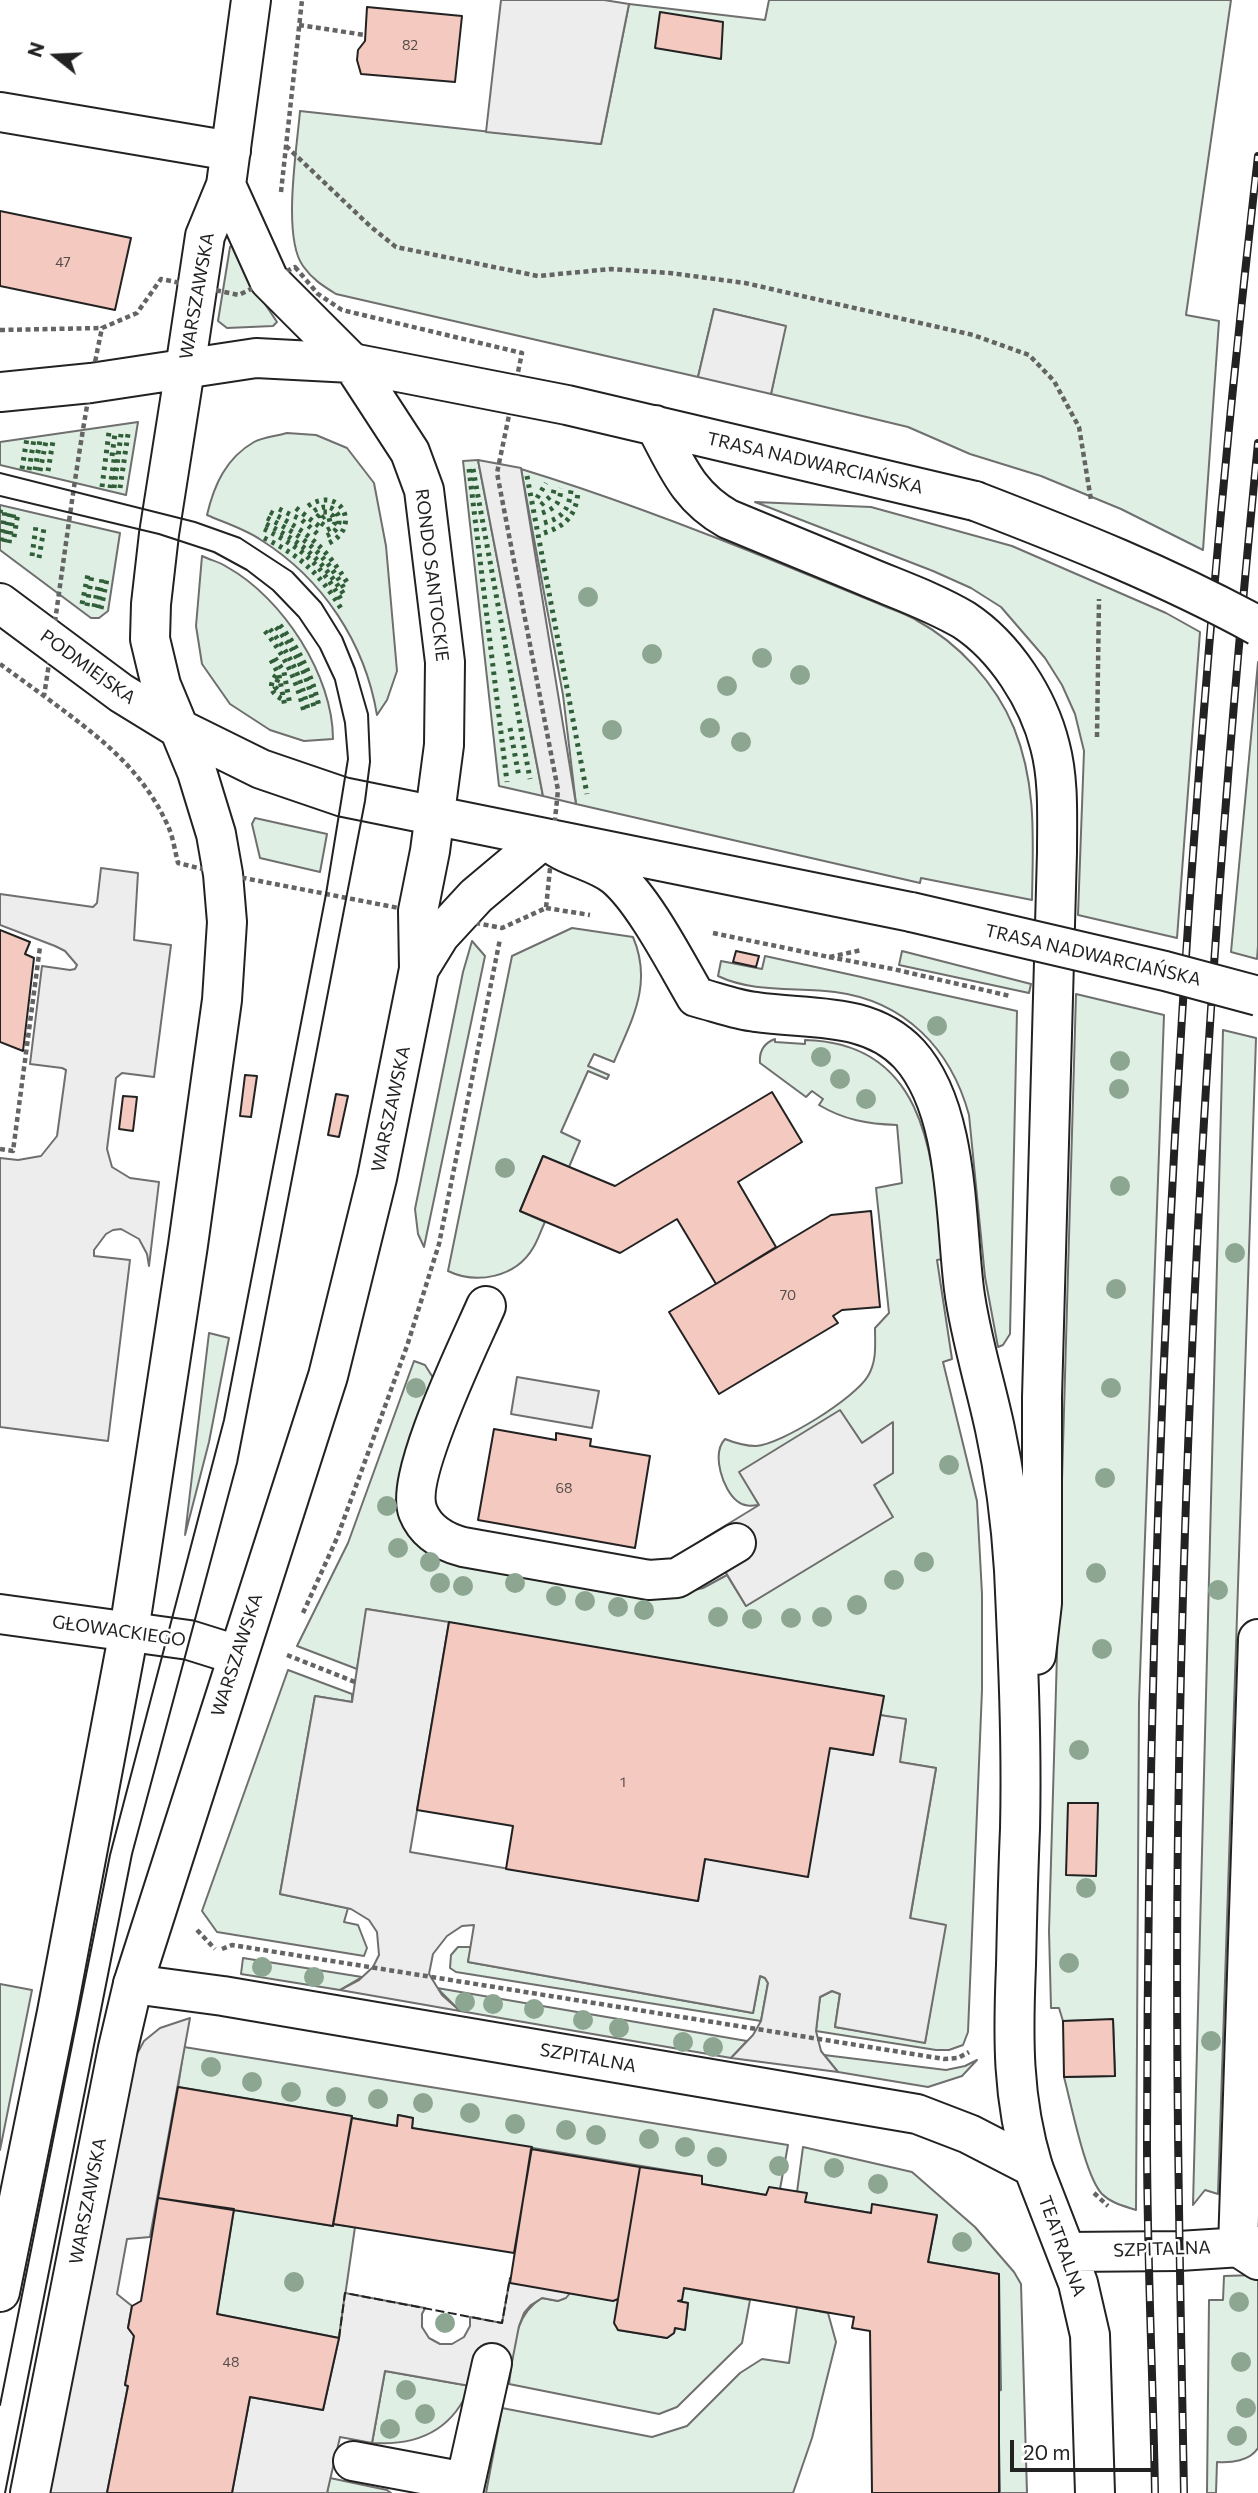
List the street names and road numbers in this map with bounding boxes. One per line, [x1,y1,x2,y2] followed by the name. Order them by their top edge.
[175,231,219,361] street label: WARSZAWSKA
[705,428,925,498] street label: TRASA NADWARCIAŃSKA
[411,487,453,663] street label: RONDO SANTOCKIE
[36,625,140,709] street label: PODMIEJSKA
[983,920,1203,990] street label: TRASA NADWARCIAŃSKA
[367,1044,415,1174] street label: WARSZAWSKA
[207,1591,267,1719] street label: WARSZAWSKA
[51,1611,187,1651] street label: GŁOWACKIEGO
[538,2039,638,2077] street label: SZPITALNA
[65,2136,111,2266] street label: WARSZAWSKA
[1034,2193,1090,2299] street label: TEATRALNA
[1113,2237,1211,2261] street label: SZPITALNA

